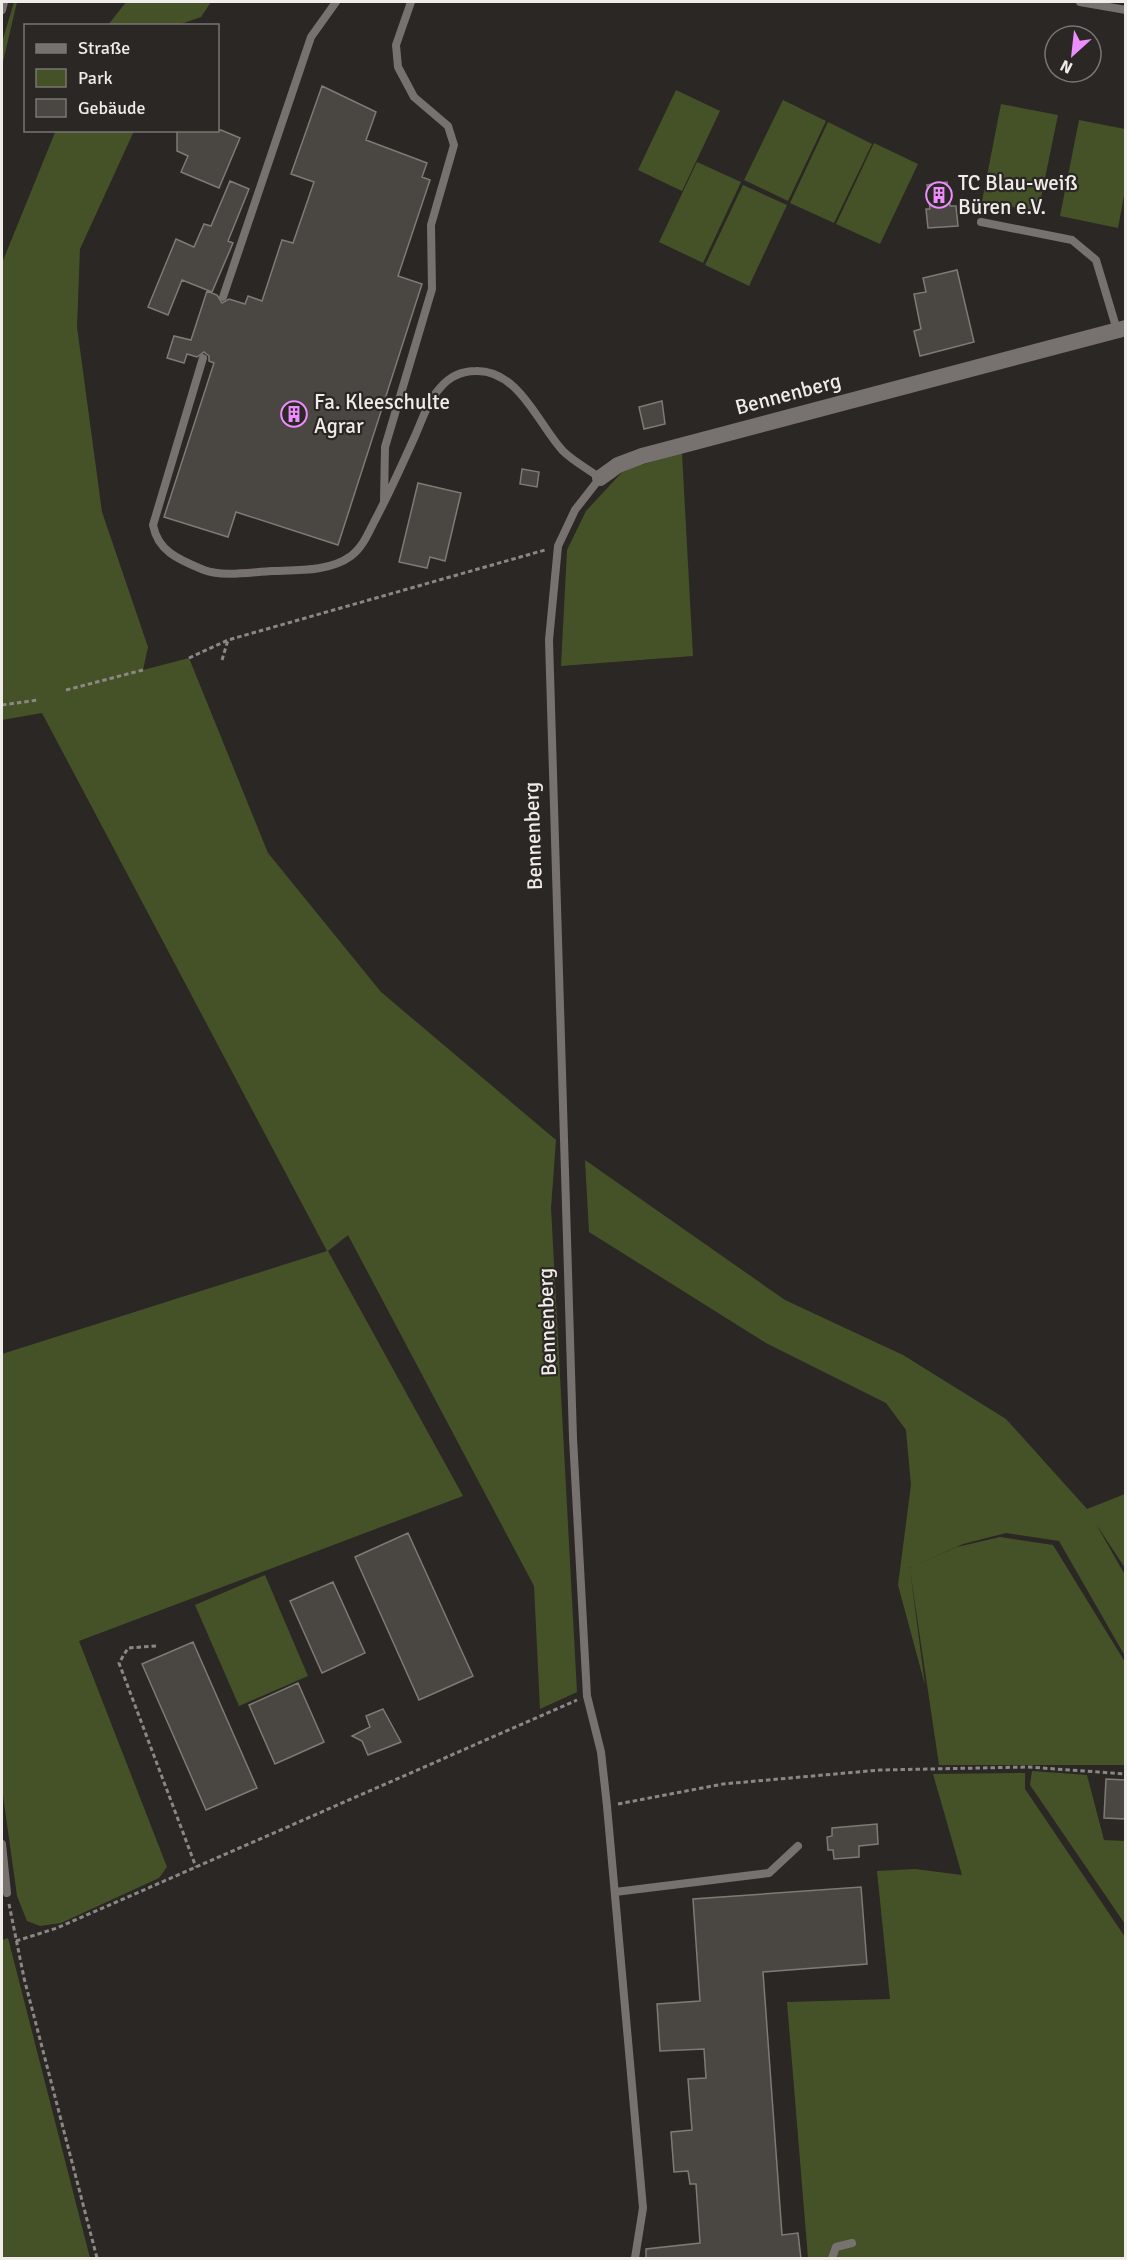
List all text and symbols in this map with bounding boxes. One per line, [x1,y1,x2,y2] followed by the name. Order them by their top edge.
[24,24,219,132] legend
[1043,24,1103,84] north arrow
[78,37,130,59] text: Straße
[1057,55,1076,78] text: N
[78,67,113,89] text: Park
[78,97,146,119] text: Gebäude
[958,170,1078,220] place label: TC Blau-weiß Büren e.V.
[924,180,954,210] building icon: TC Blau-weiß Büren e.V.
[732,367,844,421] street label: Bennenberg
[314,389,450,439] place label: Fa. Kleeschulte Agrar
[279,399,309,429] building icon: Fa. Kleeschulte Agrar
[518,781,548,891] street label: Bennenberg
[532,1267,562,1377] street label: Bennenberg

